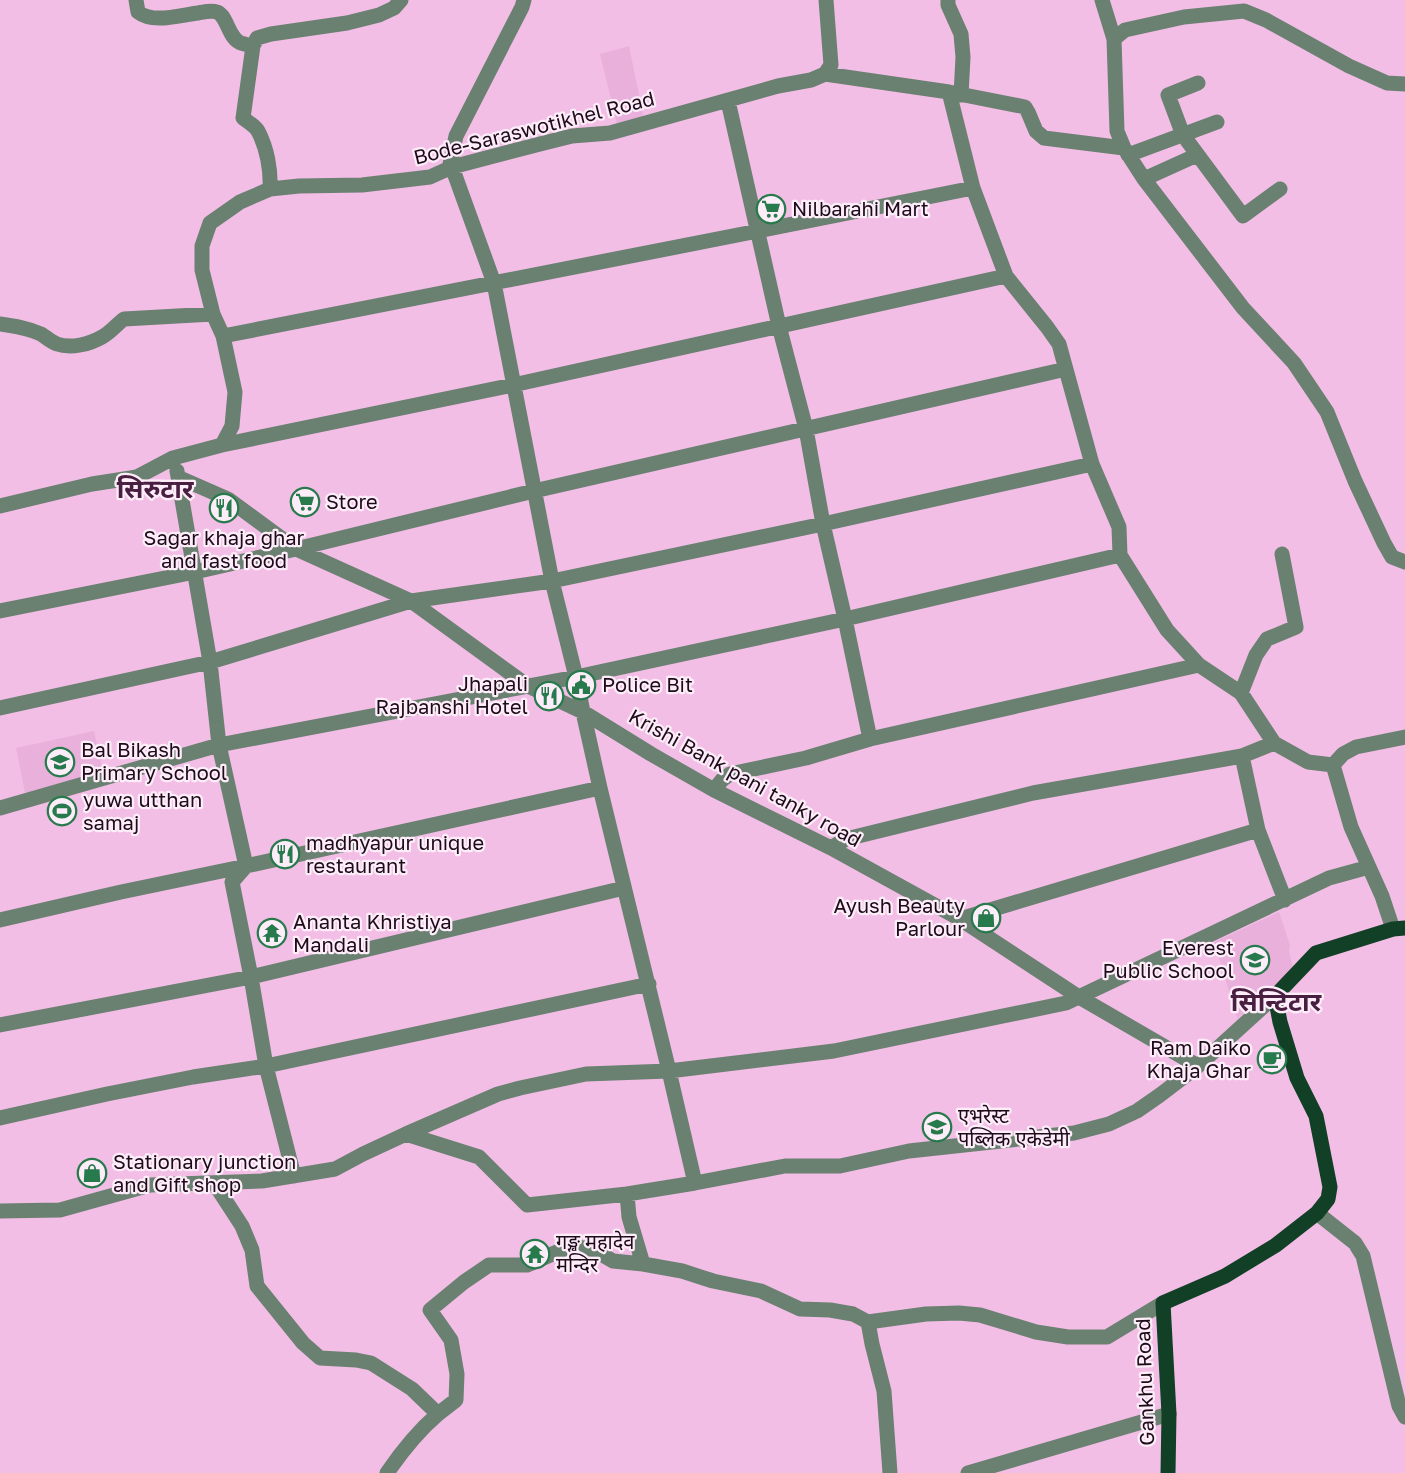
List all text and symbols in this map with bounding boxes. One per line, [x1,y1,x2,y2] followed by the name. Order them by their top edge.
[411,85,657,169] street label: Bode-Saraswotikhel Road
[755,193,787,225] supermarket icon: Nilbarahi Mart
[792,196,929,220] place label: Nilbarahi Mart
[117,473,194,504] district label: सिरुटार
[289,486,321,518] supermarket icon: Store
[326,489,378,513] place label: Store
[208,492,240,524] restaurant icon: Sagar khaja ghar and fast food
[144,525,305,572] place label: Sagar khaja ghar and fast food
[565,669,597,701] public building icon: Police Bit
[376,671,528,718] place label: Jhapali Rajbanshi Hotel
[602,672,693,696] place label: Police Bit
[533,680,565,712] restaurant icon: Jhapali Rajbanshi Hotel
[625,703,866,851] street label: Krishi Bank pani tanky road
[81,737,227,784] place label: Bal Bikash Primary School
[44,746,76,778] school or university icon: Bal Bikash Primary School
[83,787,202,834] place label: yuwa utthan samaj
[46,795,78,827] sports icon: yuwa utthan samaj
[306,830,484,877] place label: madhyapur unique restaurant
[269,838,301,870] restaurant icon: madhyapur unique restaurant
[834,893,965,940] place label: Ayush Beauty Parlour
[970,902,1002,934] shop icon: Ayush Beauty Parlour
[293,909,452,956] place label: Ananta Khristiya Mandali
[256,917,288,949] temple icon: Ananta Khristiya Mandali
[1102,935,1234,982] place label: Everest Public School
[1239,944,1271,976] school or university icon: Everest Public School
[1231,986,1322,1017] district label: सिन्टिटार
[1146,1035,1251,1082] place label: Ram Daiko Khaja Ghar
[1256,1043,1288,1075] cafe icon: Ram Daiko Khaja Ghar
[958,1103,1070,1150] place label: एभरेस्ट पब्लिक एकेडेमी
[921,1111,953,1143] school or university icon: एभरेस्ट पब्लिक एकेडेमी
[113,1149,296,1196] place label: Stationary junction and Gift shop
[76,1157,108,1189] shop icon: Stationary junction and Gift shop
[556,1229,635,1276] place label: गङ्खु महादेव मन्दिर
[519,1238,551,1270] temple icon: गङ्खु महादेव मन्दिर
[1130,1318,1158,1446] street label: Gankhu Road

